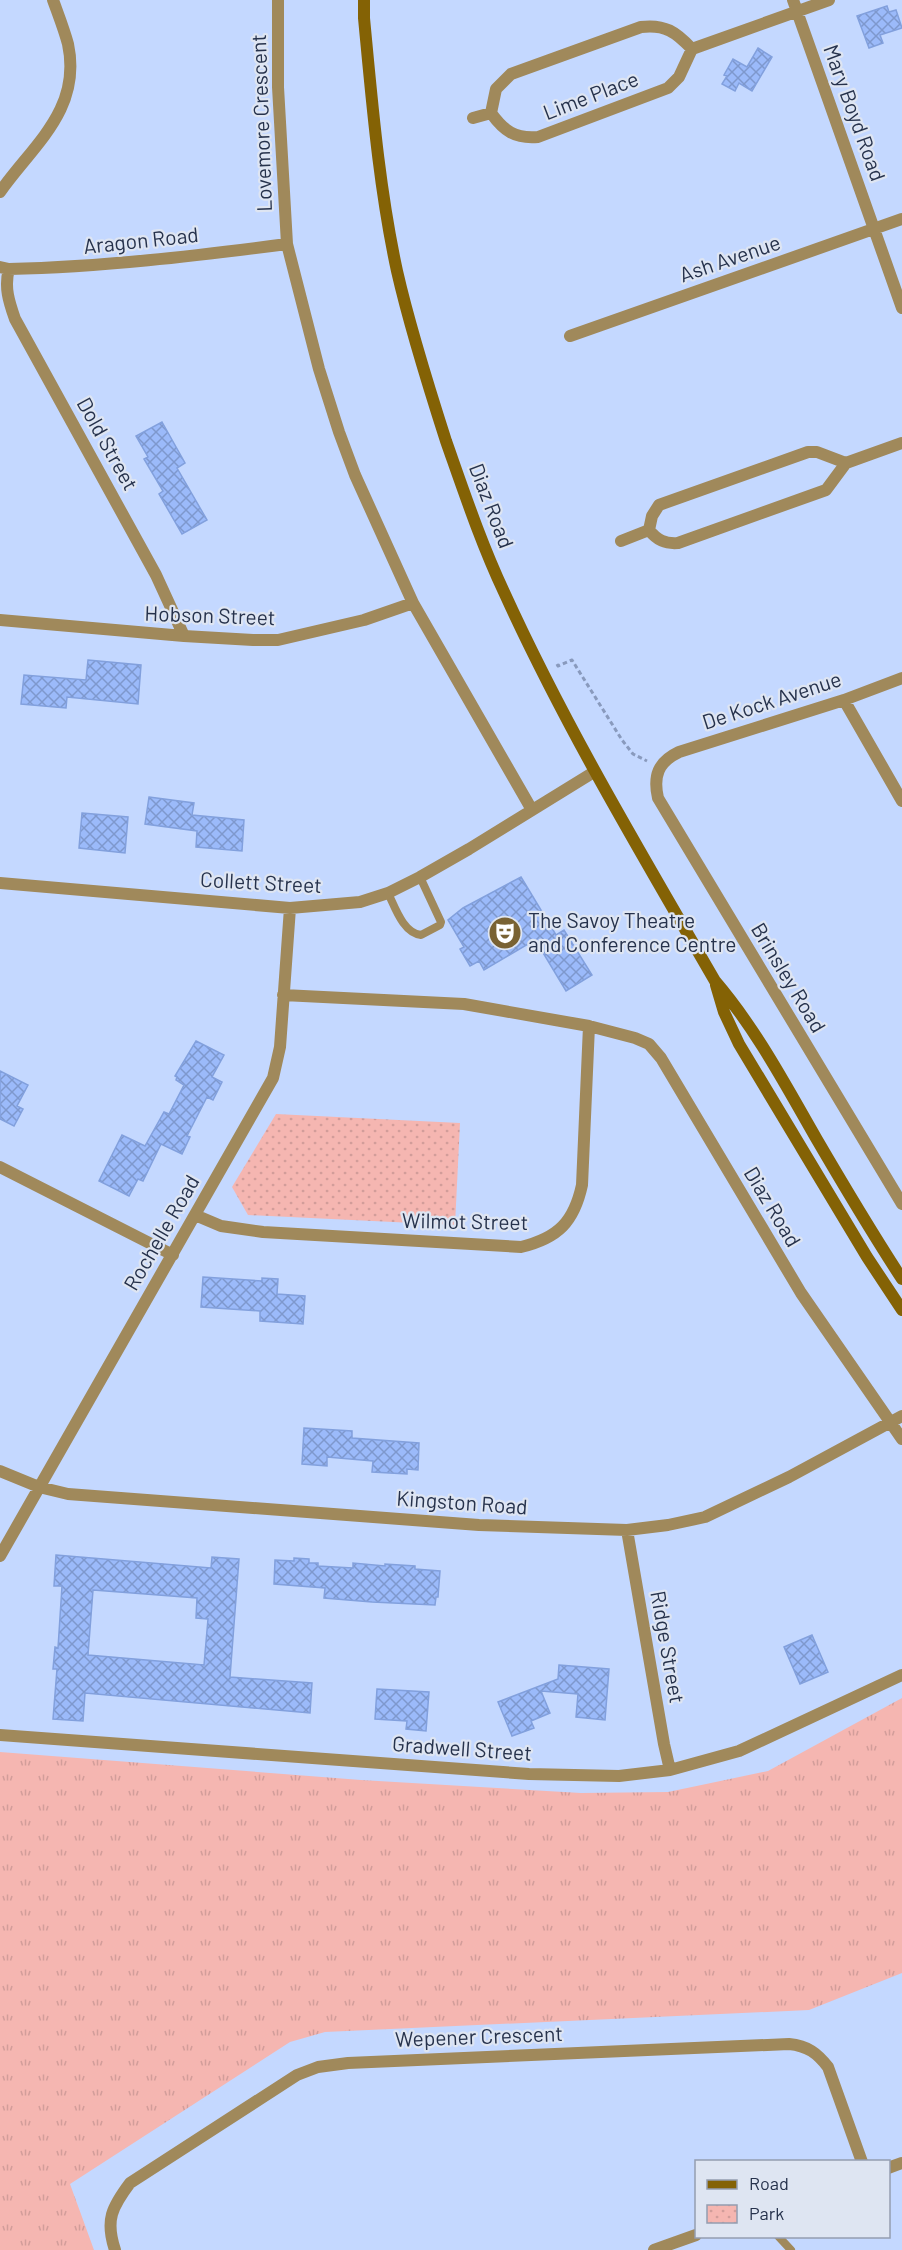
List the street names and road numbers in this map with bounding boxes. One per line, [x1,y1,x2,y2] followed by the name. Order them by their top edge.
[245,34,276,212] street label: Lovemore Crescent
[819,41,892,184] street label: Mary Boyd Road
[539,65,642,124] street label: Lime Place
[82,221,200,258] street label: Aragon Road
[676,229,783,287] street label: Ash Avenue
[73,392,144,494] street label: Dold Street
[465,459,520,552] street label: Diaz Road
[144,600,276,629] street label: Hobson Street
[699,665,844,734] street label: De Kock Avenue
[200,866,323,897] street label: Collett Street
[747,918,832,1037] street label: Brinsley Road
[740,1162,807,1251] street label: Diaz Road
[118,1170,204,1294] street label: Rochelle Road
[402,1207,528,1234] street label: Wilmot Street
[396,1484,529,1519] street label: Kingston Road
[646,1589,691,1705] street label: Ridge Street
[391,1730,533,1765] street label: Gradwell Street
[395,2020,563,2051] street label: Wepener Crescent

